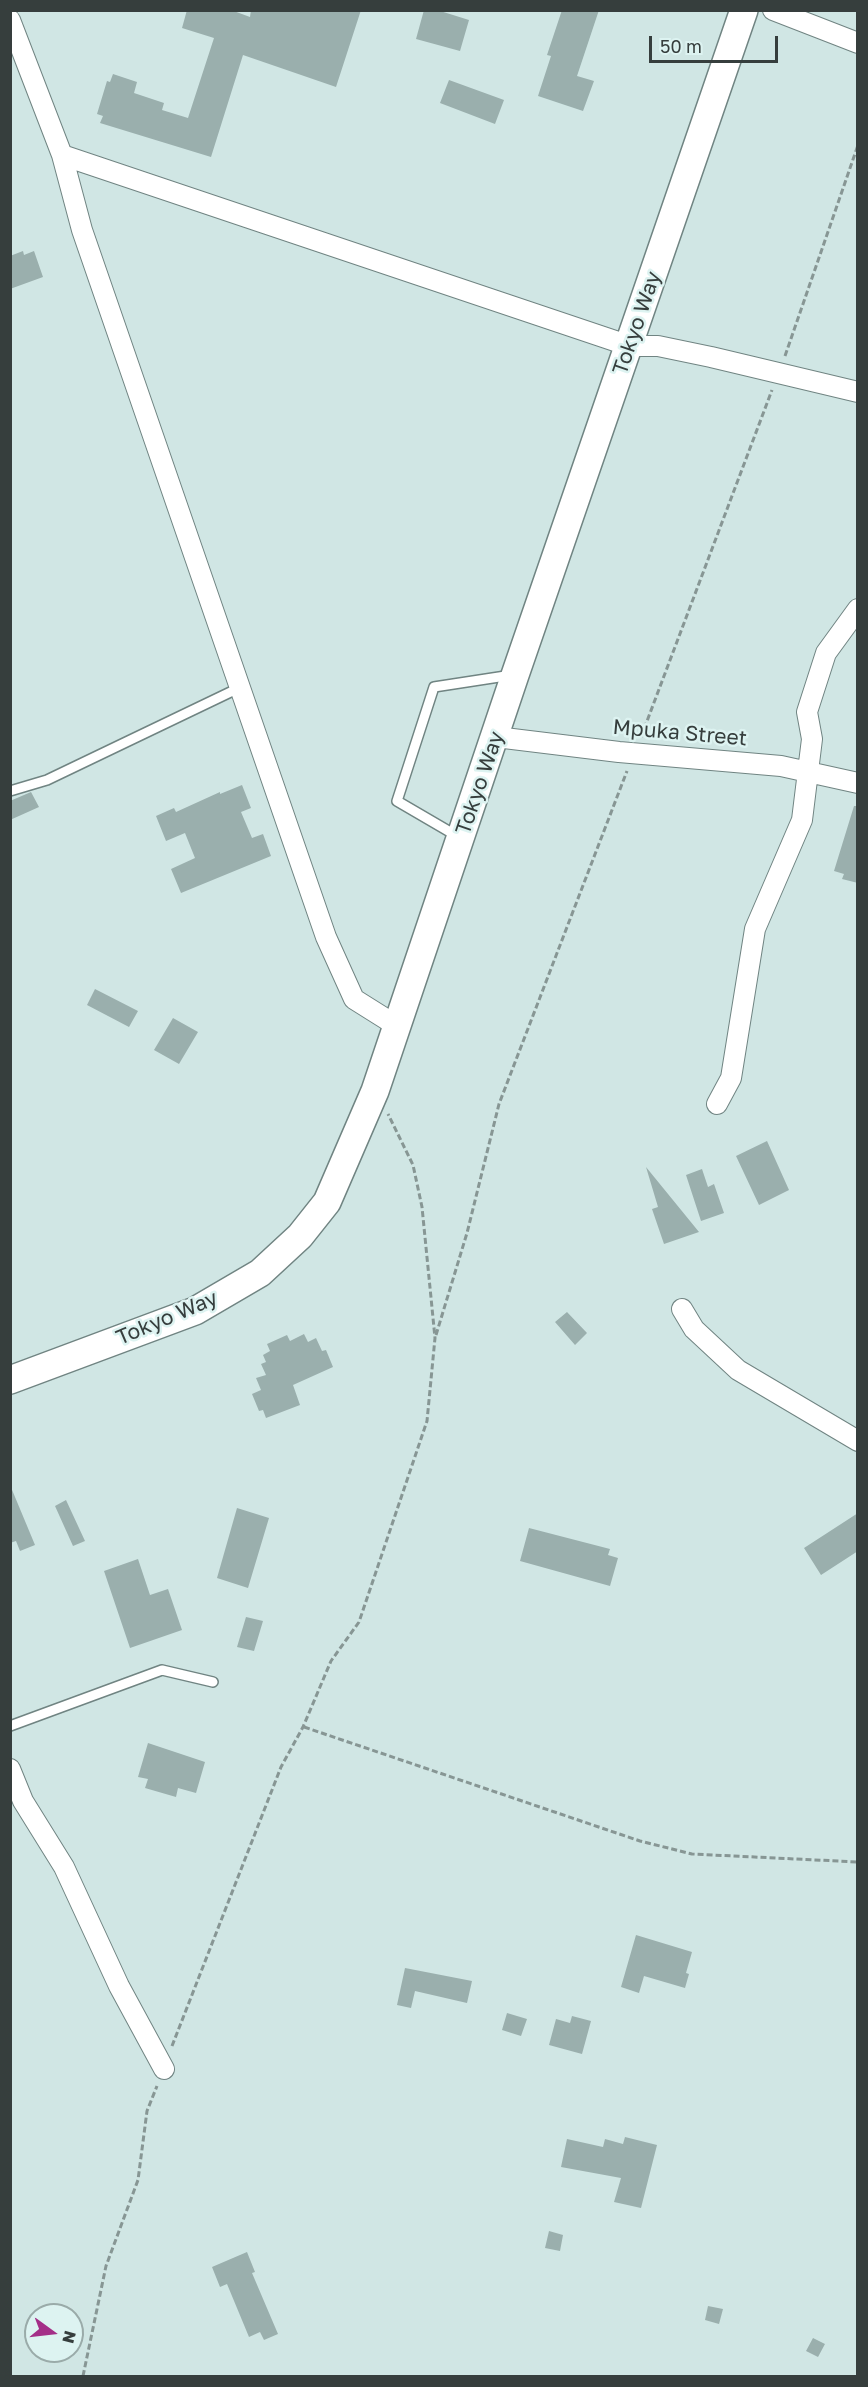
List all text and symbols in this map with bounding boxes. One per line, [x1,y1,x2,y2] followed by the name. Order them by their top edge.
[652,24,781,62] scale bar
[660,35,702,57] text: 50 m
[608,268,666,378] street label: Tokyo Way
[612,715,748,751] street label: Mpuka Street
[451,728,509,838] street label: Tokyo Way
[113,1285,221,1351] street label: Tokyo Way
[24,2303,84,2363] north arrow
[58,2329,81,2346] text: N

